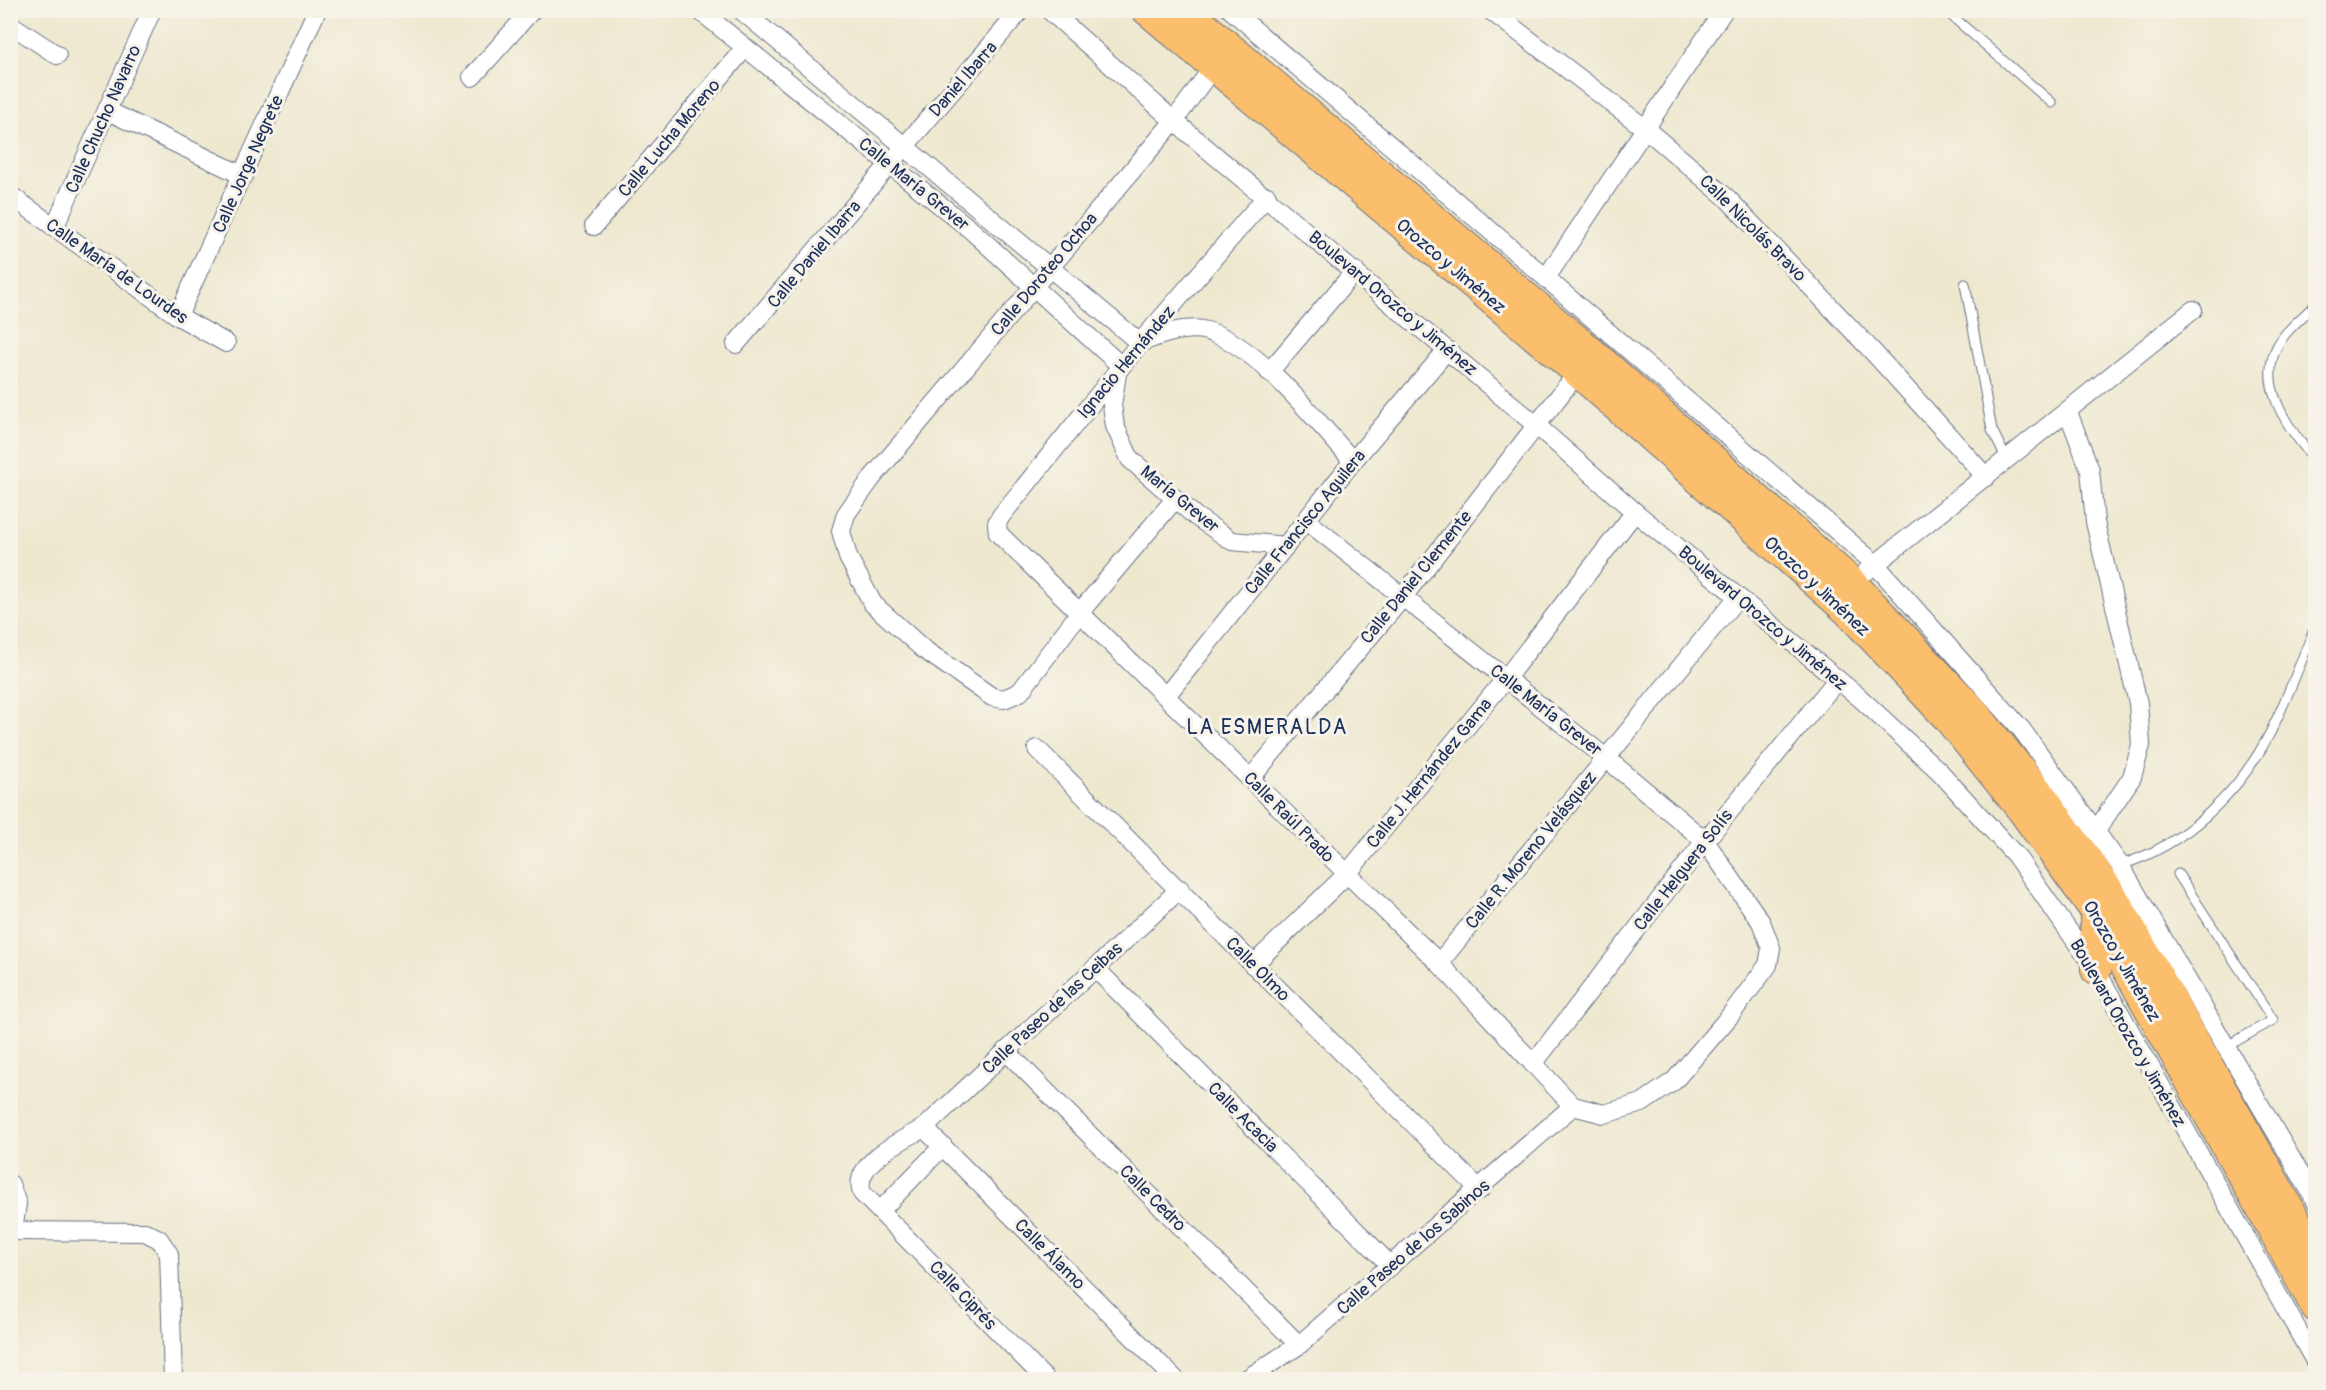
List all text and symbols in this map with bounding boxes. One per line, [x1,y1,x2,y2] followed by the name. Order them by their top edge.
[924,37,1003,122] street label: Daniel Ibarra
[60,41,147,197] street label: Calle Chucho Navarro
[613,74,726,202] street label: Calle Lucha Moreno
[208,92,289,237] street label: Calle Jorge Negrete
[854,133,974,237] street label: Calle María Grever
[1694,170,1811,287] street label: Calle Nicolás Bravo
[763,196,866,313] street label: Calle Daniel Ibarra
[986,208,1103,341] street label: Calle Doroteo Ochoa
[41,214,192,329] street label: Calle María de Lourdes
[1391,214,1510,319] street label: Orozco y Jiménez
[1303,226,1482,381] street label: Boulevard Orozco y Jiménez
[1072,301,1180,424] street label: Ignacio Hernández
[1240,445,1371,600] street label: Calle Francisco Aguilera
[1135,460,1224,539] street label: María Grever
[1355,506,1477,649] street label: Calle Daniel Clemente
[1759,531,1874,641] street label: Orozco y Jiménez
[1673,541,1852,696] street label: Boulevard Orozco y Jiménez
[1485,659,1607,762] street label: Calle María Grever
[1362,693,1497,853] street label: Calle J. Hernández Gama
[1186,714,1348,741] district label: LA ESMERALDA
[1238,767,1339,868] street label: Calle Raúl Prado
[1461,767,1602,934] street label: Calle R. Moreno Velásquez
[1629,805,1738,936] street label: Calle Helguera Solís
[2078,897,2166,1026] street label: Orozco y Jiménez
[1220,932,1295,1007] street label: Calle Olmo
[2064,935,2191,1131] street label: Boulevard Orozco y Jiménez
[977,937,1127,1079] street label: Calle Paseo de las Ceibas
[1202,1077,1283,1158] street label: Calle Acacia
[1114,1160,1191,1237] street label: Calle Cedro
[1332,1175,1495,1320] street label: Calle Paseo de los Sabinos
[1009,1214,1090,1295] street label: Calle Álamo
[924,1256,1001,1335] street label: Calle Ciprés

